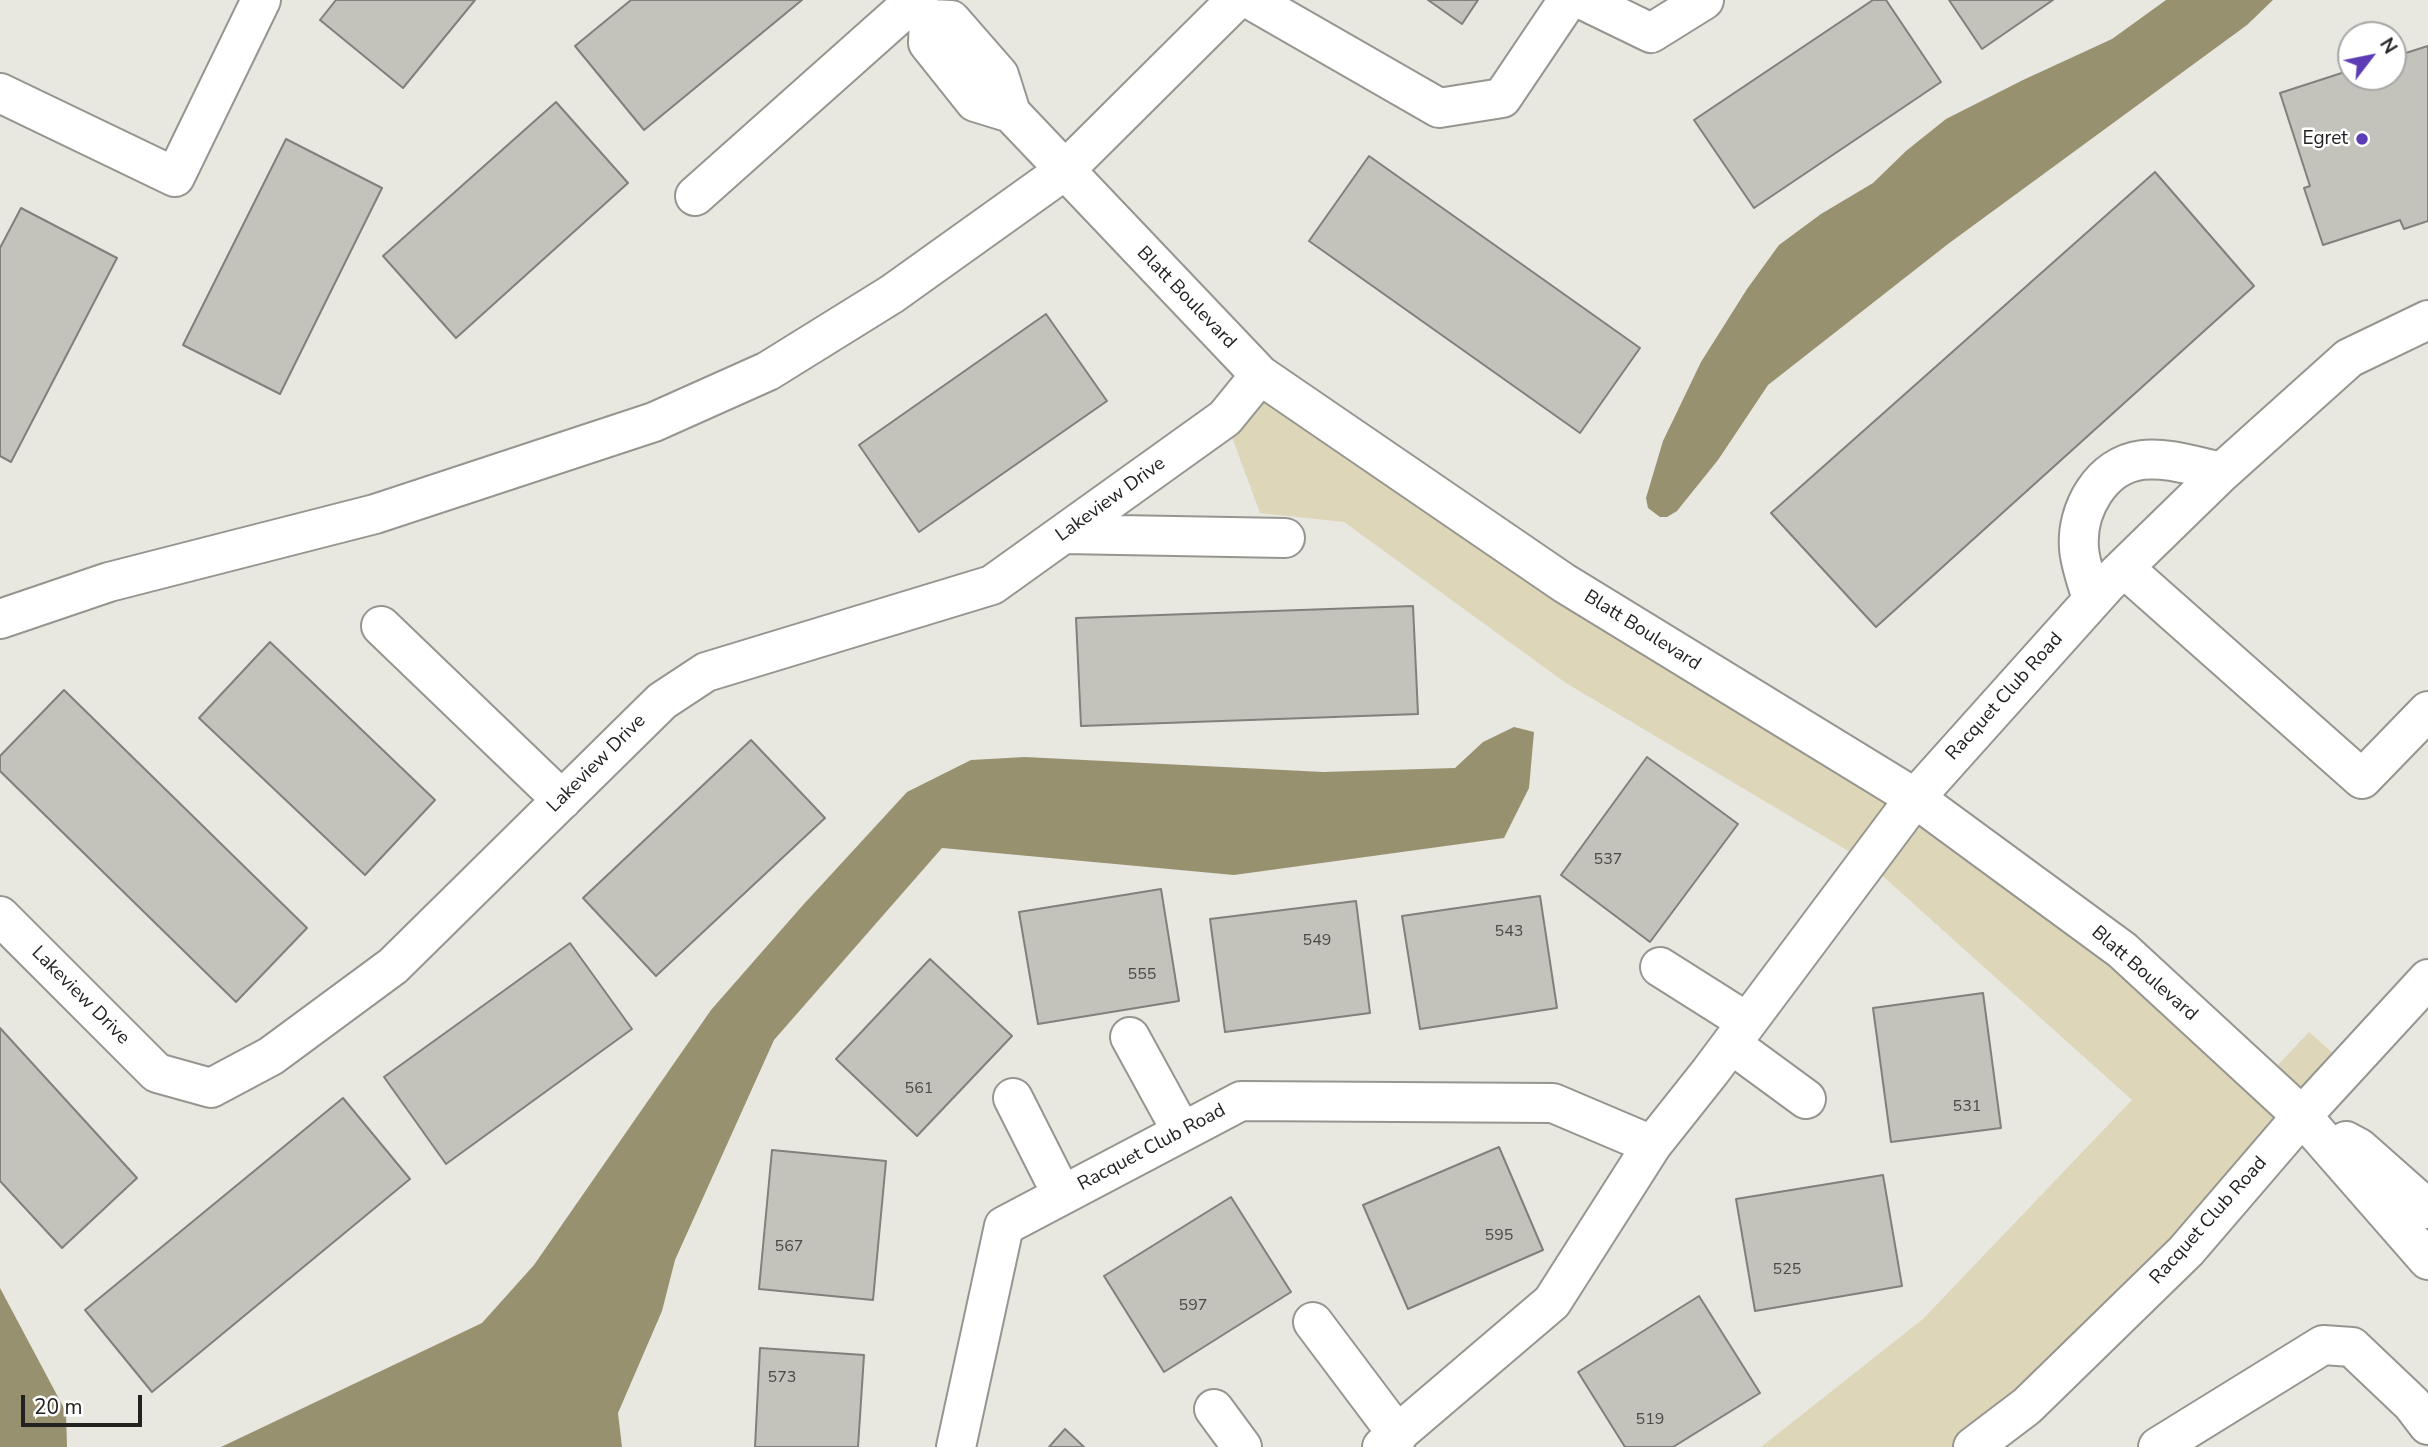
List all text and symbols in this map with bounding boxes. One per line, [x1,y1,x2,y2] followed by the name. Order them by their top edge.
[2337,21,2407,91] north arrow
[2373,33,2403,59] text: N
[2302,128,2348,150] place label: Egret
[2354,131,2370,147] marker: Egret
[1131,242,1241,354] street label: Blatt Boulevard
[1052,453,1170,547] street label: Lakeview Drive
[1579,586,1705,676] street label: Blatt Boulevard
[1942,628,2068,766] street label: Racquet Club Road
[543,710,651,818] street label: Lakeview Drive
[1594,850,1622,870] house number: 537
[1495,922,1523,942] house number: 543
[2086,922,2202,1026] street label: Blatt Boulevard
[1303,931,1331,951] house number: 549
[26,942,134,1050] street label: Lakeview Drive
[1128,965,1156,985] house number: 555
[905,1079,933,1099] house number: 561
[1953,1097,1981,1117] house number: 531
[1074,1099,1230,1197] street label: Racquet Club Road
[2146,1152,2272,1290] street label: Racquet Club Road
[1485,1226,1513,1246] house number: 595
[775,1237,803,1257] house number: 567
[1773,1260,1801,1280] house number: 525
[1179,1296,1207,1316] house number: 597
[768,1368,796,1388] house number: 573
[24,1380,145,1424] scale bar
[34,1393,83,1421] text: 20 m
[1636,1410,1664,1430] house number: 519

